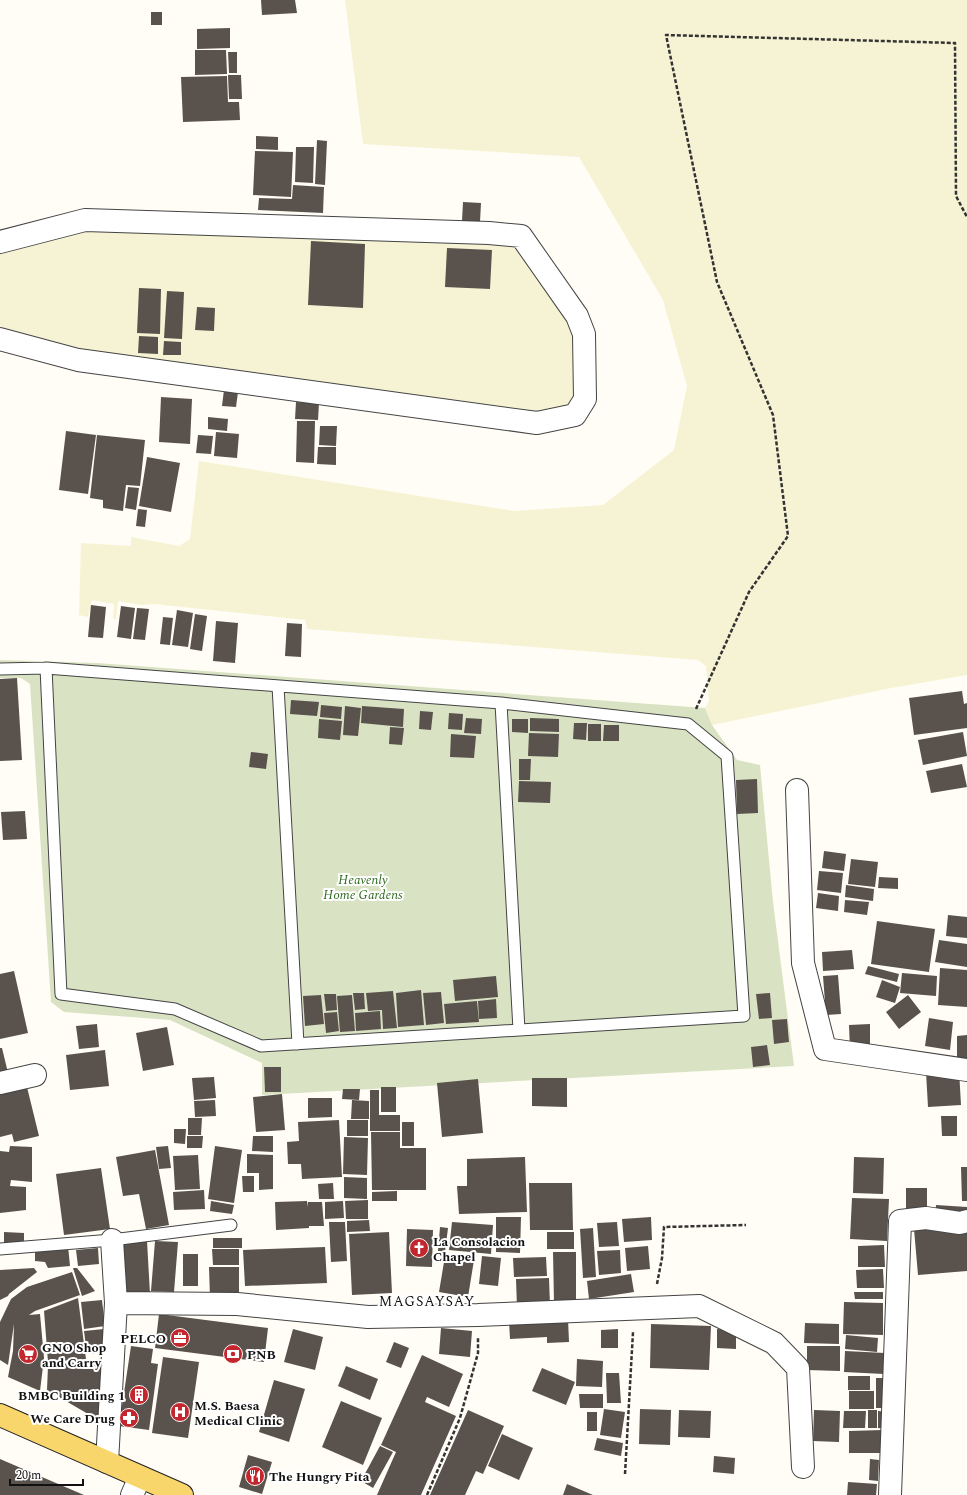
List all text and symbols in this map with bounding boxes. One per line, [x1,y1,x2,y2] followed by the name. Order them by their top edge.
[323,870,403,905] park label: Heavenly Home Gardens
[433,1232,525,1267] place label: La Consolacion Chapel
[408,1237,430,1259] church icon: La Consolacion Chapel
[379,1291,475,1312] district label: MAGSAYSAY
[169,1327,191,1349] office icon: PELCO
[120,1329,166,1349] place label: PELCO
[42,1338,107,1373] place label: GNO Shop and Carry
[17,1343,39,1365] supermarket icon: GNO Shop and Carry
[222,1343,244,1365] bank icon: PNB
[247,1345,276,1365] place label: PNB
[128,1384,150,1406] building icon: BMBC Building 1
[18,1386,125,1406] place label: BMBC Building 1
[194,1396,282,1431] place label: M.S. Baesa Medical Clinic
[169,1401,191,1423] hospital icon: M.S. Baesa Medical Clinic
[118,1407,140,1429] pharmacy icon: We Care Drug
[30,1409,115,1429] place label: We Care Drug
[10,1461,83,1487] scale bar
[244,1465,266,1487] restaurant icon: The Hungry Pita
[16,1466,41,1485] text: 20 m
[269,1467,370,1487] place label: The Hungry Pita

